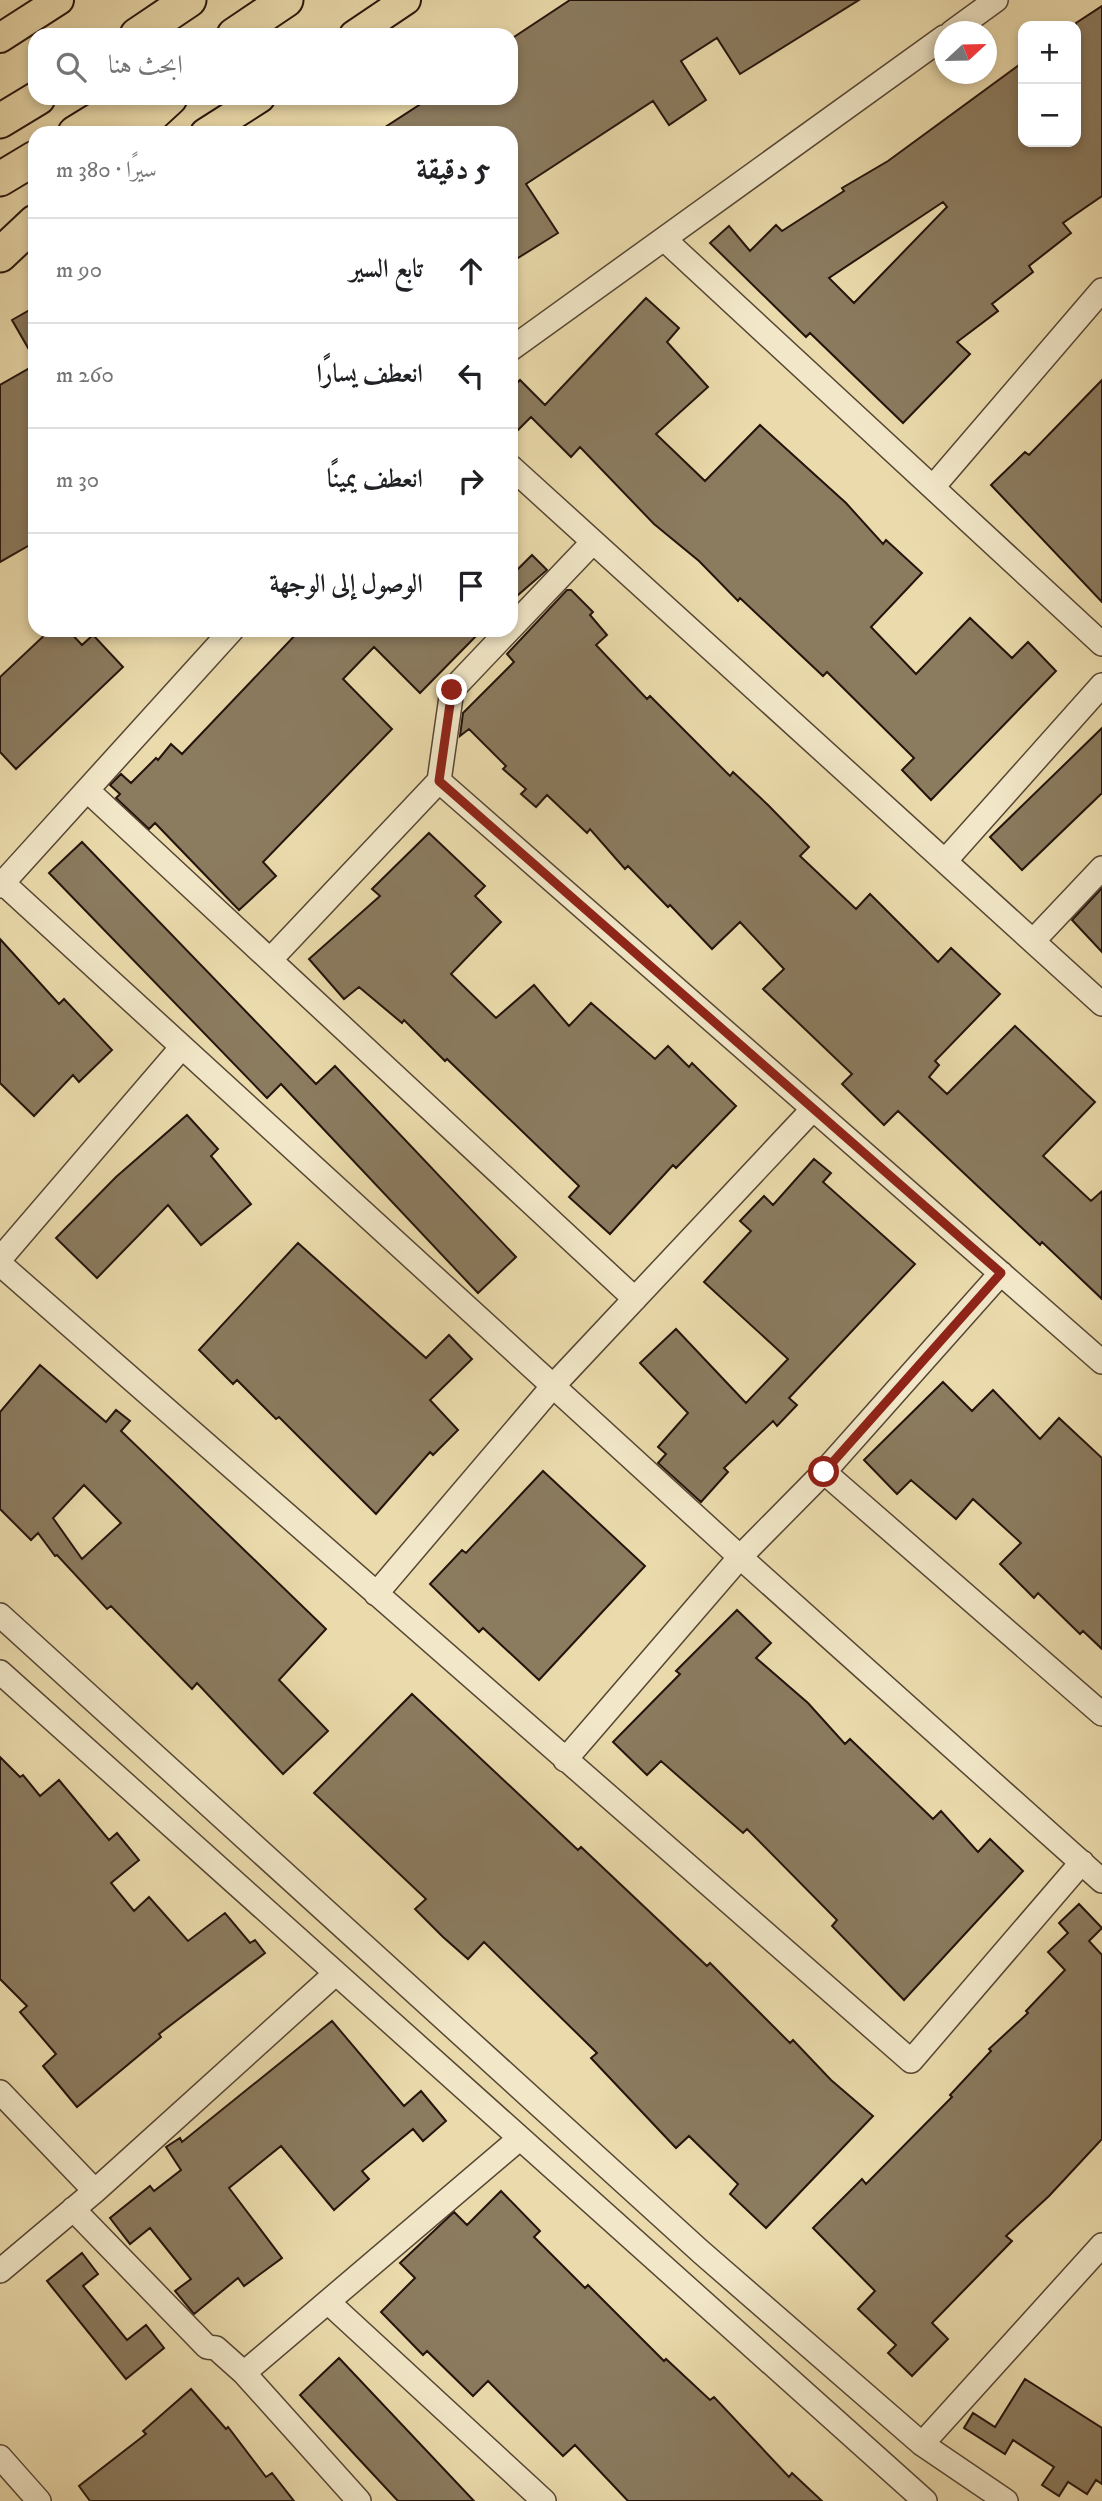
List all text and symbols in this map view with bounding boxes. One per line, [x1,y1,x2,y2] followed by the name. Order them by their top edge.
[934,21,997,84] north arrow
[1018,21,1081,147] map controls
[1018,21,1081,84] button: +
[28,28,518,105] search box
[52,48,90,86] icon: search
[108,49,183,82] text: ابحث هنا
[1018,84,1081,147] button: −
[416,152,490,189] text: 5 دقيقة
[56,156,157,185] text: سيرًا · 380 m
[452,252,490,290] icon: ahead
[350,253,423,286] text: تابع السير
[56,256,102,285] text: 90 m
[452,357,490,395] icon: left
[316,358,423,391] text: انعطف يسارًا
[56,361,114,390] text: 260 m
[452,462,490,500] icon: right
[327,463,423,496] text: انعطف يمينًا
[56,466,99,495] text: 30 m
[452,567,490,605] icon: arrive
[269,568,423,601] text: الوصول إلى الوجهة
[436,674,467,705] route end
[808,1456,839,1487] route start

